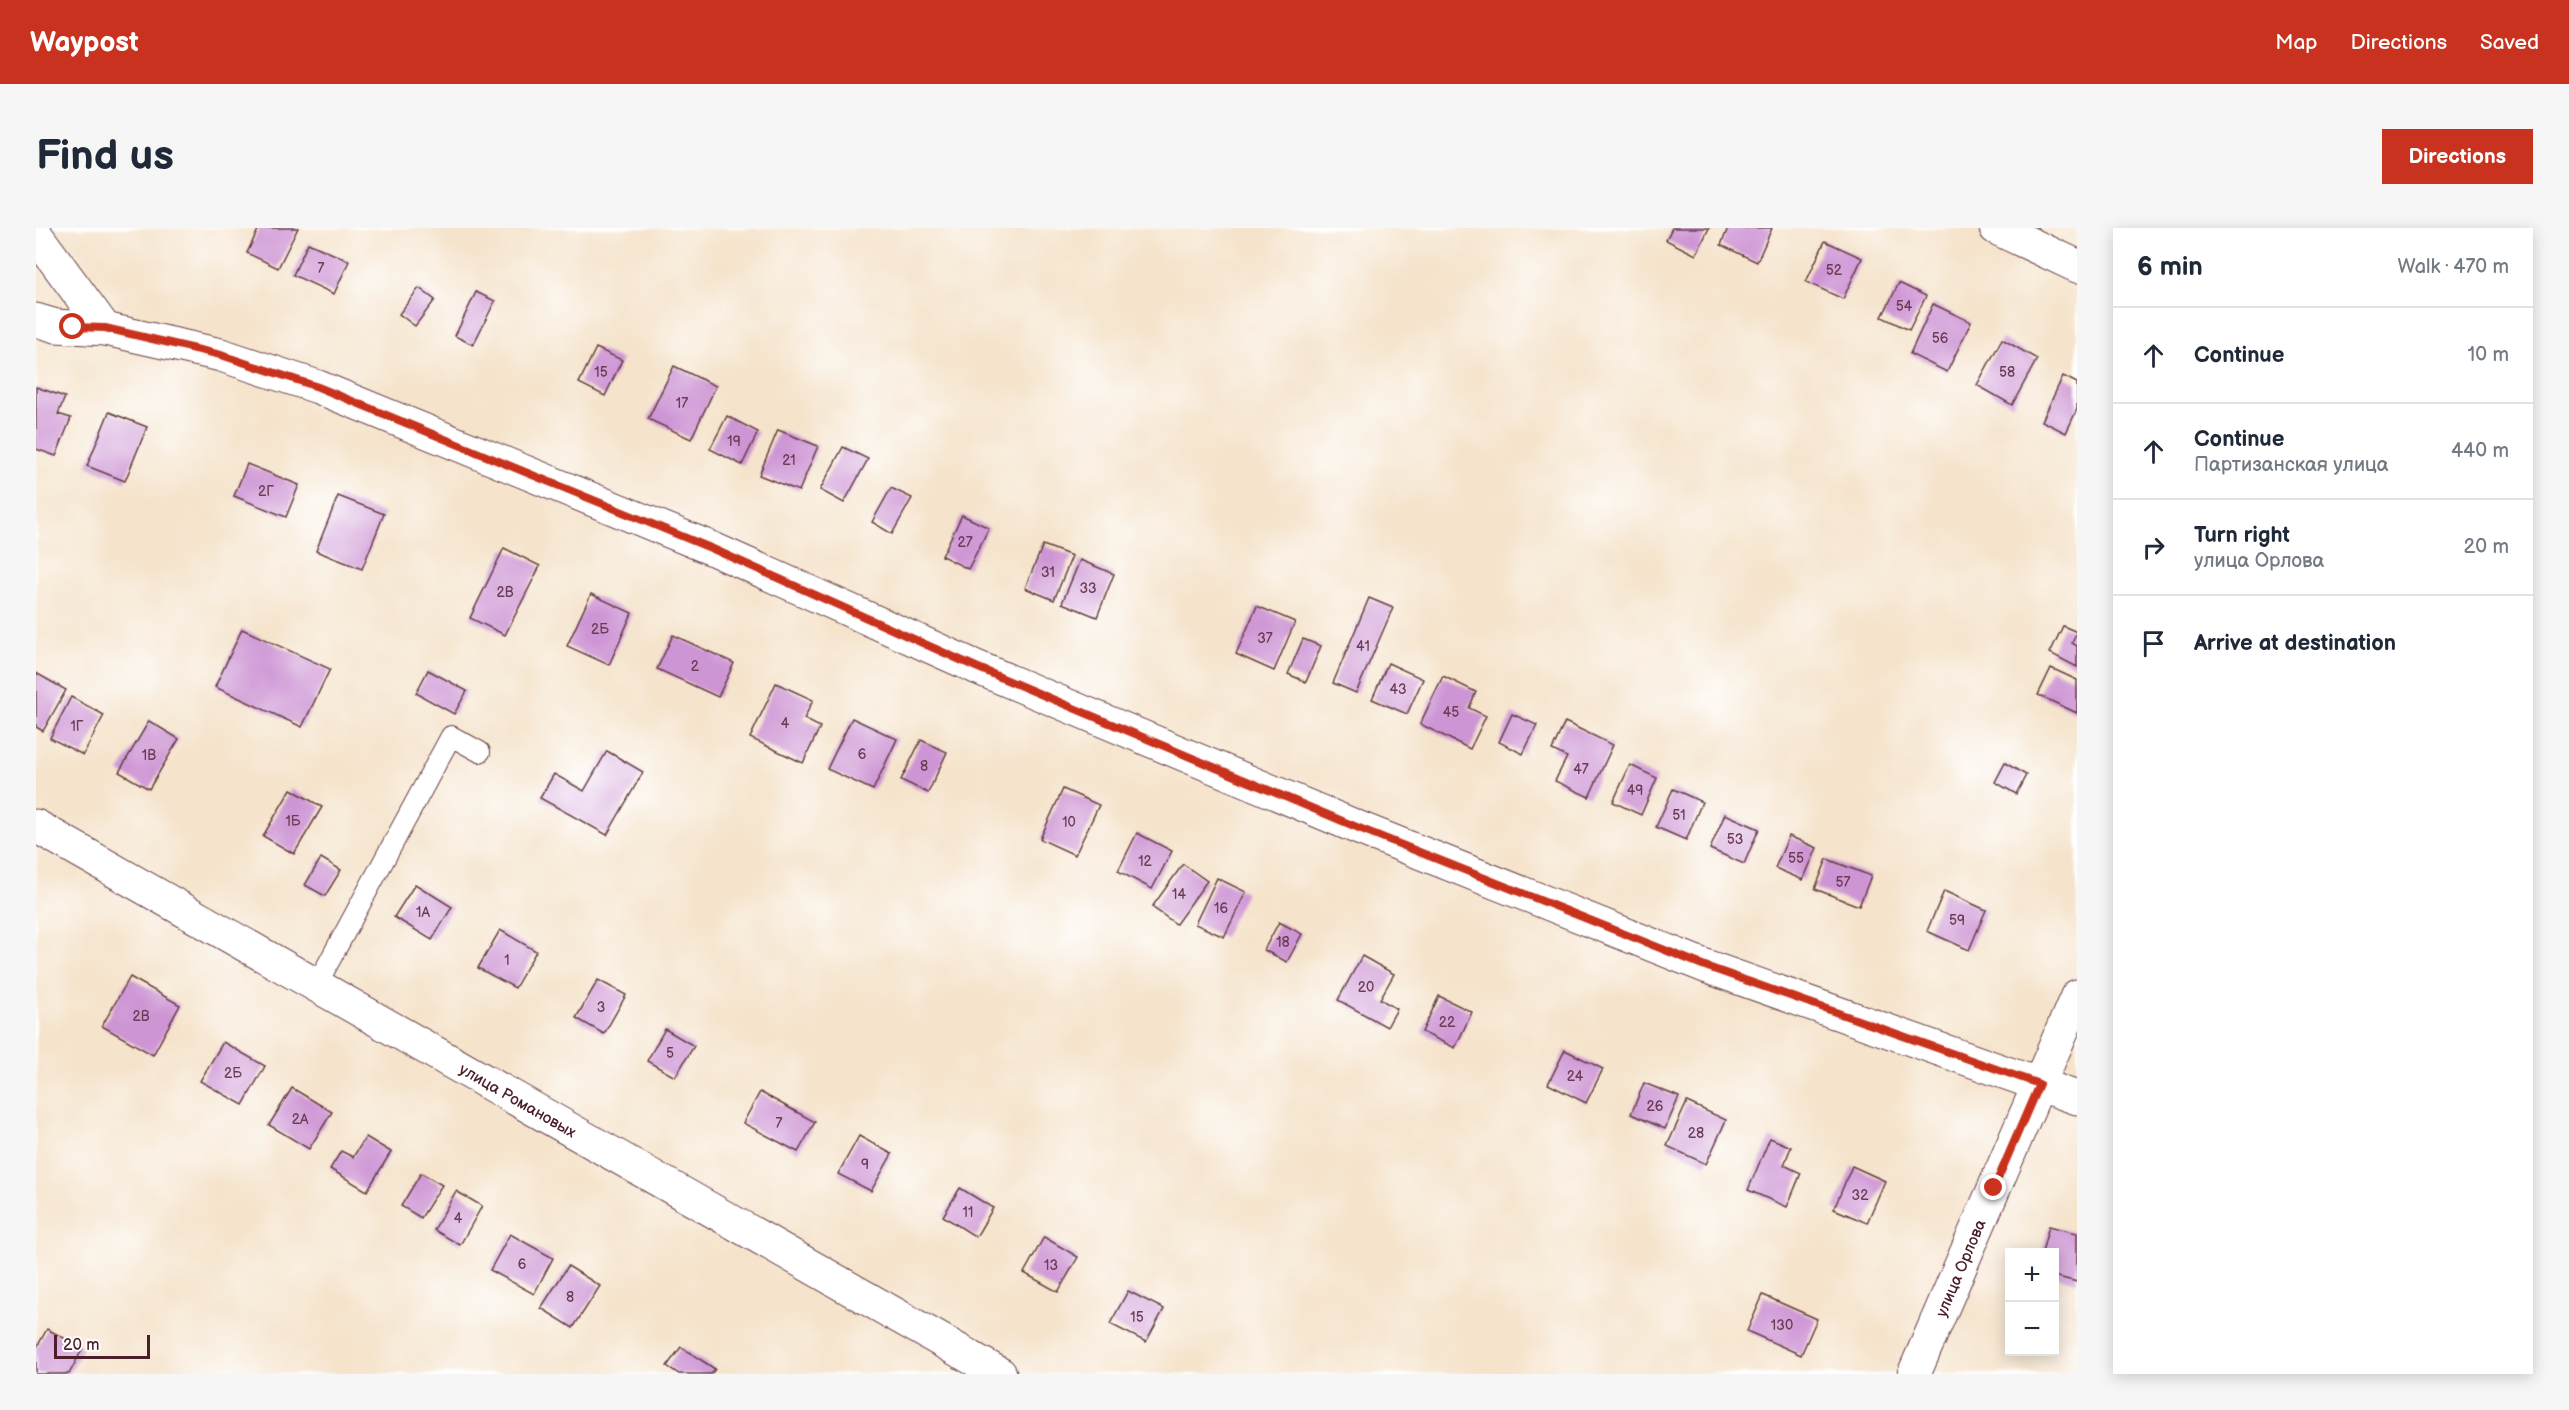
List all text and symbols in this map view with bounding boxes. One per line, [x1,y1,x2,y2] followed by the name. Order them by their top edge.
[30,26,139,59] text: Waypost
[2275,30,2318,55] text: Map
[2351,30,2447,55] text: Directions
[2480,30,2539,55] text: Saved
[2382,129,2533,184] button: Directions
[36,131,174,182] text: Find us
[2137,252,2203,283] text: 6 min
[2398,255,2509,279] text: Walk · 470 m
[318,260,325,277] house number: 7
[1826,262,1843,279] house number: 52
[1896,298,1913,315] house number: 54
[59,313,85,339] route start
[1932,330,1949,347] house number: 56
[2137,339,2170,372] icon: ahead
[2194,342,2284,369] text: Continue
[2468,343,2509,367] text: 10 m
[594,364,608,381] house number: 15
[1999,364,2015,381] house number: 58
[676,395,688,412] house number: 17
[2194,426,2284,453] text: Continue
[727,433,741,450] house number: 19
[2137,435,2170,468] icon: ahead
[2451,439,2509,463] text: 440 m
[782,452,796,469] house number: 21
[2194,453,2389,477] text: Партизанская улица
[258,483,274,500] house number: 2Г
[2194,522,2290,549] text: Turn right
[2137,531,2170,564] icon: right
[957,534,973,551] house number: 27
[2464,535,2509,559] text: 20 m
[2194,549,2324,573] text: улица Орлова
[1041,564,1055,581] house number: 31
[1079,580,1097,597] house number: 33
[496,584,514,601] house number: 2В
[591,621,609,638] house number: 2Б
[2137,627,2170,660] icon: arrive
[1257,630,1273,647] house number: 37
[2194,630,2396,657] text: Arrive at destination
[1356,638,1370,655] house number: 41
[691,658,700,675] house number: 2
[1389,681,1407,698] house number: 43
[1443,704,1459,721] house number: 45
[781,715,790,732] house number: 4
[70,718,84,735] house number: 1Г
[858,746,867,763] house number: 6
[142,747,156,764] house number: 1В
[920,758,928,775] house number: 8
[1573,761,1589,778] house number: 47
[1627,782,1643,799] house number: 49
[1672,807,1686,824] house number: 51
[285,813,301,830] house number: 1Б
[1062,814,1076,831] house number: 10
[1727,831,1743,848] house number: 53
[1788,850,1804,867] house number: 55
[1138,853,1153,870] house number: 12
[1836,874,1851,891] house number: 57
[1172,886,1186,903] house number: 14
[1214,900,1228,917] house number: 16
[416,904,430,921] house number: 1А
[1949,912,1965,929] house number: 59
[1276,934,1290,951] house number: 18
[504,952,510,969] house number: 1
[1358,979,1374,996] house number: 20
[597,999,605,1016] house number: 3
[132,1008,150,1025] house number: 2В
[1439,1014,1456,1031] house number: 22
[666,1045,674,1062] house number: 5
[456,1060,579,1142] street label: улица Романовых
[224,1065,242,1082] house number: 2Б
[1567,1068,1584,1085] house number: 24
[1647,1098,1664,1115] house number: 26
[292,1111,309,1128] house number: 2А
[776,1115,783,1132] house number: 7
[1688,1125,1704,1142] house number: 28
[861,1156,869,1173] house number: 9
[1980,1174,2006,1200] route end
[1852,1187,1869,1204] house number: 32
[963,1204,973,1221] house number: 11
[454,1210,463,1227] house number: 4
[1932,1216,1991,1320] street label: улица Орлова
[2005,1248,2059,1356] map controls
[2005,1248,2059,1302] button: +
[518,1256,527,1273] house number: 6
[1044,1257,1058,1274] house number: 13
[566,1289,574,1306] house number: 8
[2005,1302,2059,1356] button: −
[1130,1309,1144,1326] house number: 15
[1771,1317,1793,1334] house number: 130
[54,1332,150,1360] scale bar
[63,1336,99,1355] text: 20 m

